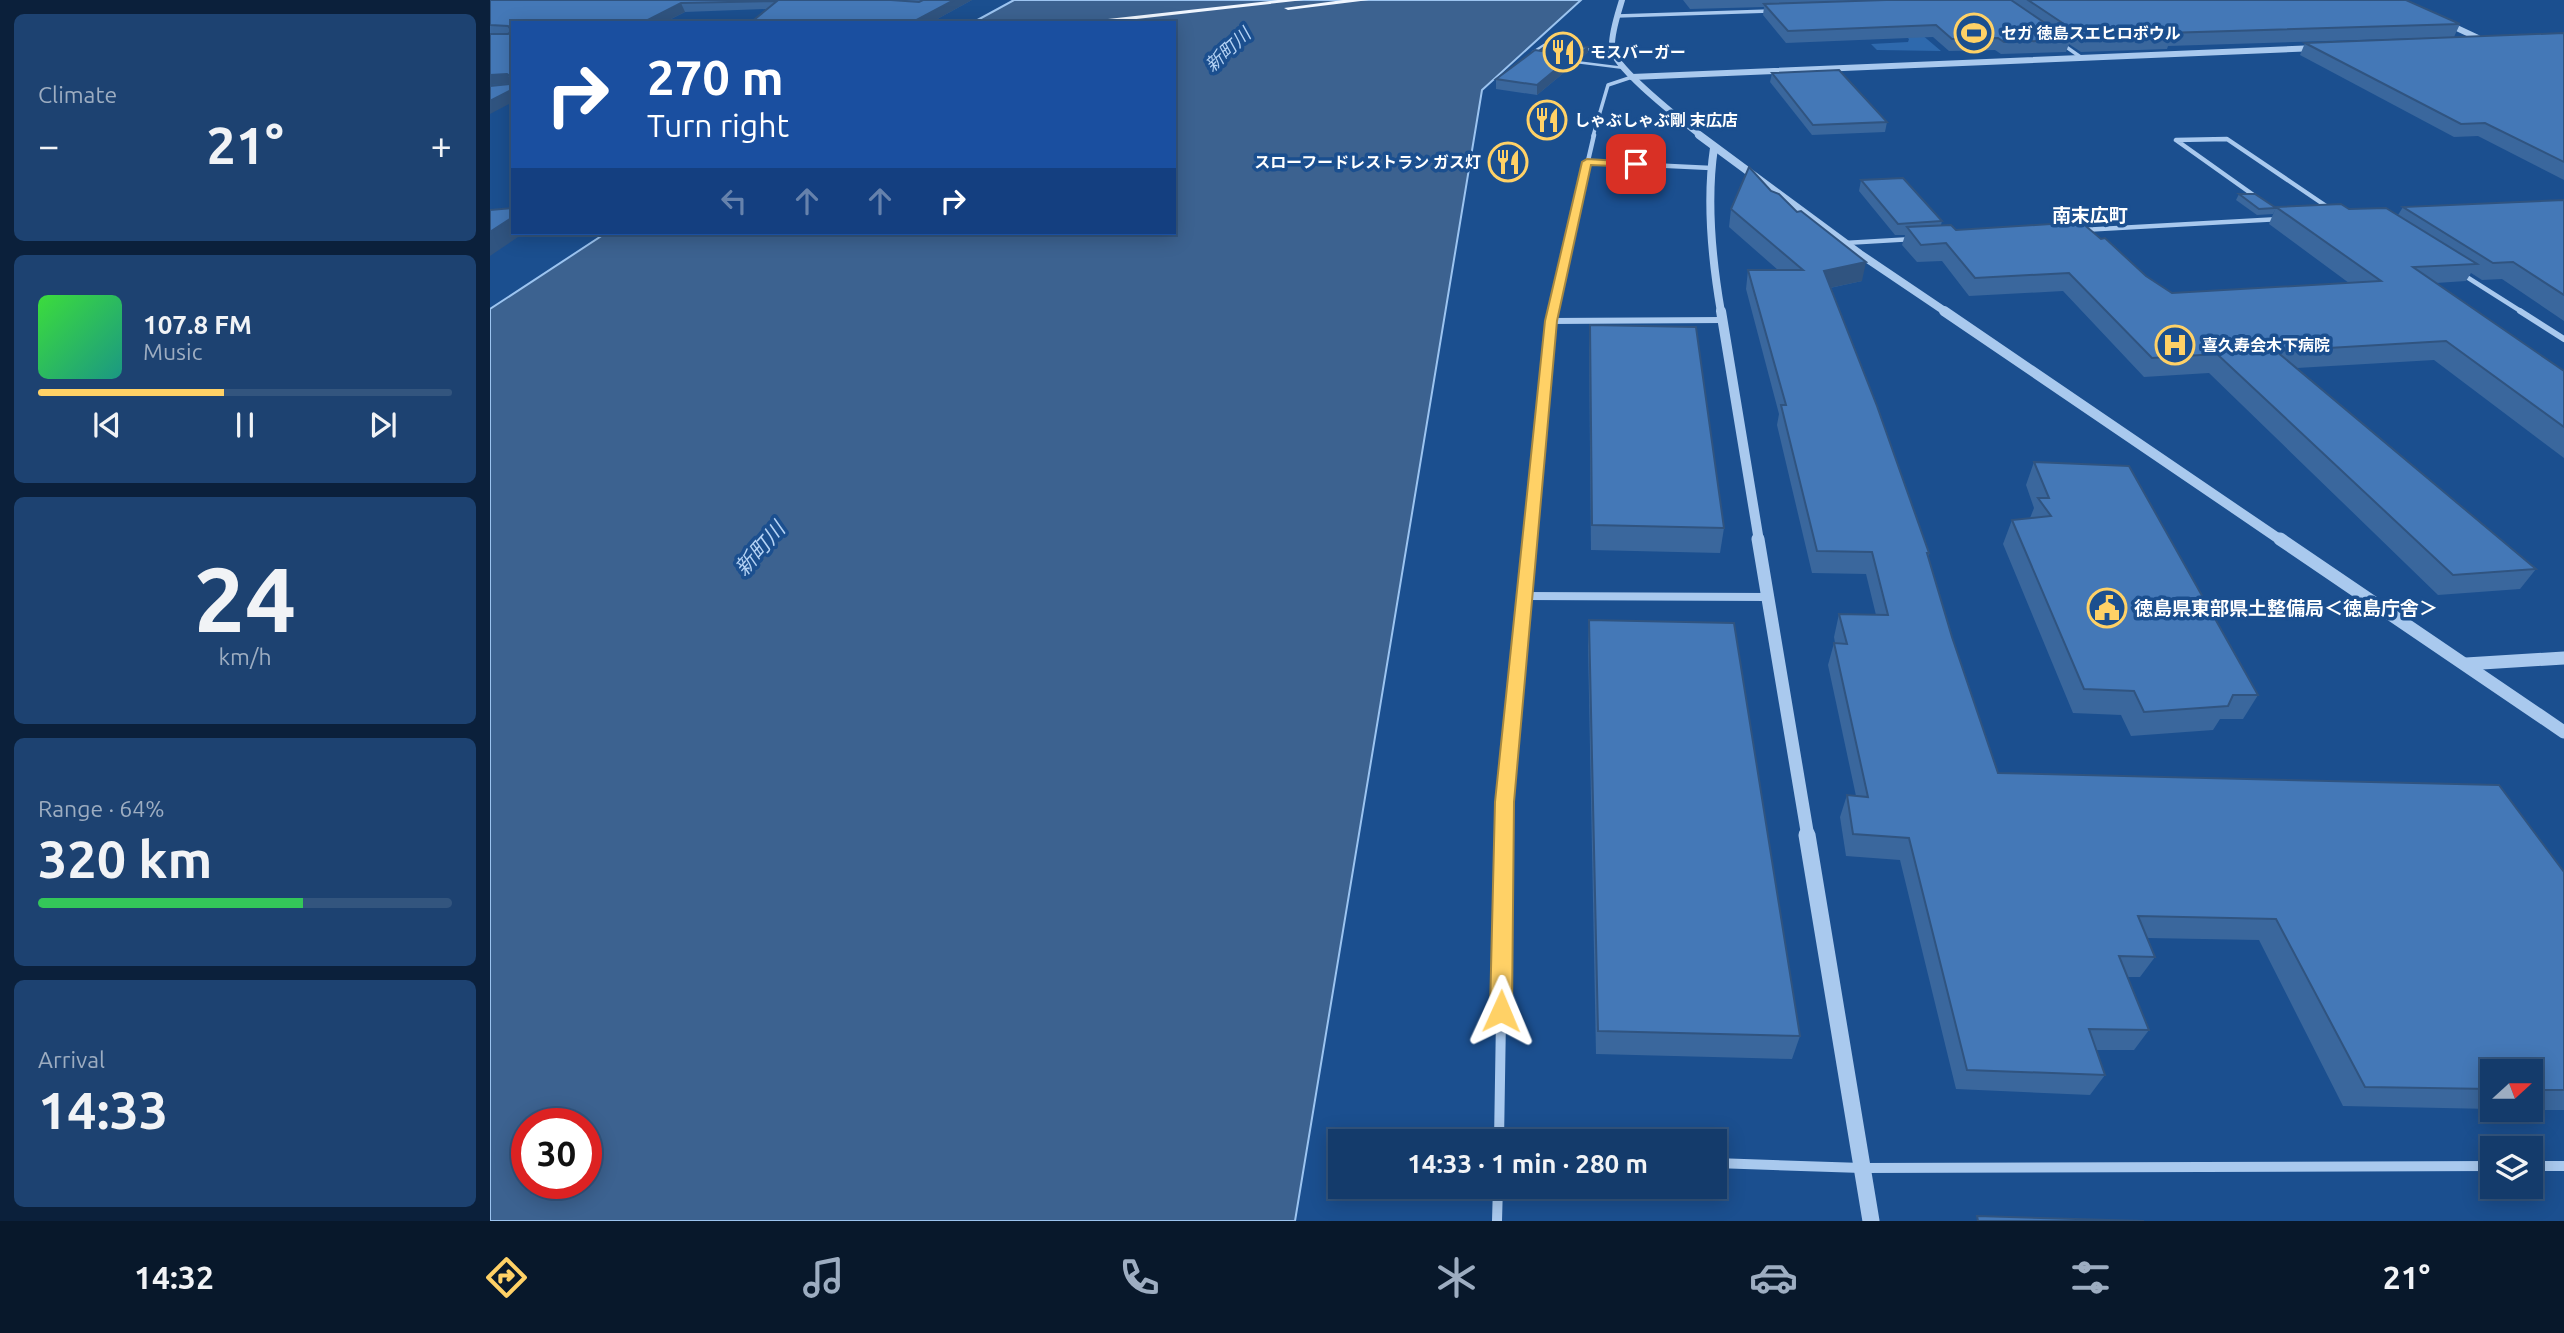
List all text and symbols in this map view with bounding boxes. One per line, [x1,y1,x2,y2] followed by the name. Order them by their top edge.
[1953,12,1995,54] sports icon: セガ 徳島スエヒロボウル
[1201,22,1255,75] water label: 新町川
[2001,24,2181,42] place label: セガ 徳島スエヒロボウル
[1542,31,1584,73] restaurant icon: モスバーガー
[1590,43,1686,61] place label: モスバーガー
[532,49,623,140] icon: right
[647,49,784,104] text: 270 m
[38,82,117,107] text: Climate
[1526,99,1568,141] restaurant icon: しゃぶしゃぶ剛 末広店
[647,107,789,143] text: Turn right
[1574,111,1738,129] place label: しゃぶしゃぶ剛 末広店
[206,116,284,174] text: 21°
[38,124,59,166] text: −
[431,124,452,166] text: +
[1606,134,1666,194] pin
[1487,141,1529,183] restaurant icon: スローフードレストラン ガス灯
[1617,145,1655,183] icon: arrive
[1254,153,1481,171] place label: スローフードレストラン ガス灯
[715,182,753,220] icon: left
[788,182,826,220] icon: ahead
[861,182,899,220] icon: ahead
[934,182,972,220] icon: right
[2052,204,2128,226] district label: 南末広町
[143,310,252,339] text: 107.8 FM
[2154,324,2196,366] hospital icon: 喜久寿会木下病院
[2202,336,2330,354] place label: 喜久寿会木下病院
[143,339,202,364] text: Music
[88,406,126,444] icon: previous
[226,406,264,444] icon: pause
[364,406,402,444] icon: next
[730,515,790,580] water label: 新町川
[194,547,296,649] text: 24
[2086,587,2128,629] public building icon: 徳島県東部県土整備局＜徳島庁舎＞
[2134,597,2438,619] place label: 徳島県東部県土整備局＜徳島庁舎＞
[218,644,272,669] text: km/h
[38,796,165,821] text: Range · 64%
[38,830,212,888] text: 320 km
[1464,974,1538,1048] position arrow
[38,1047,105,1072] text: Arrival
[2480,1059,2543,1122] north arrow
[2480,1059,2543,1199] map controls
[38,1081,168,1139] text: 14:33
[511,1108,602,1199] speed limit sign: 30
[2480,1136,2543,1199] button: layers
[1407,1149,1648,1178] text: 14:33 · 1 min · 280 m
[482,1253,531,1302] icon: directions
[799,1253,848,1302] icon: music
[1115,1253,1164,1302] icon: phone
[1432,1253,1481,1302] icon: climate
[1749,1253,1798,1302] icon: car
[2066,1253,2115,1302] icon: filters
[134,1259,214,1295] text: 14:32
[2383,1259,2430,1295] text: 21°

